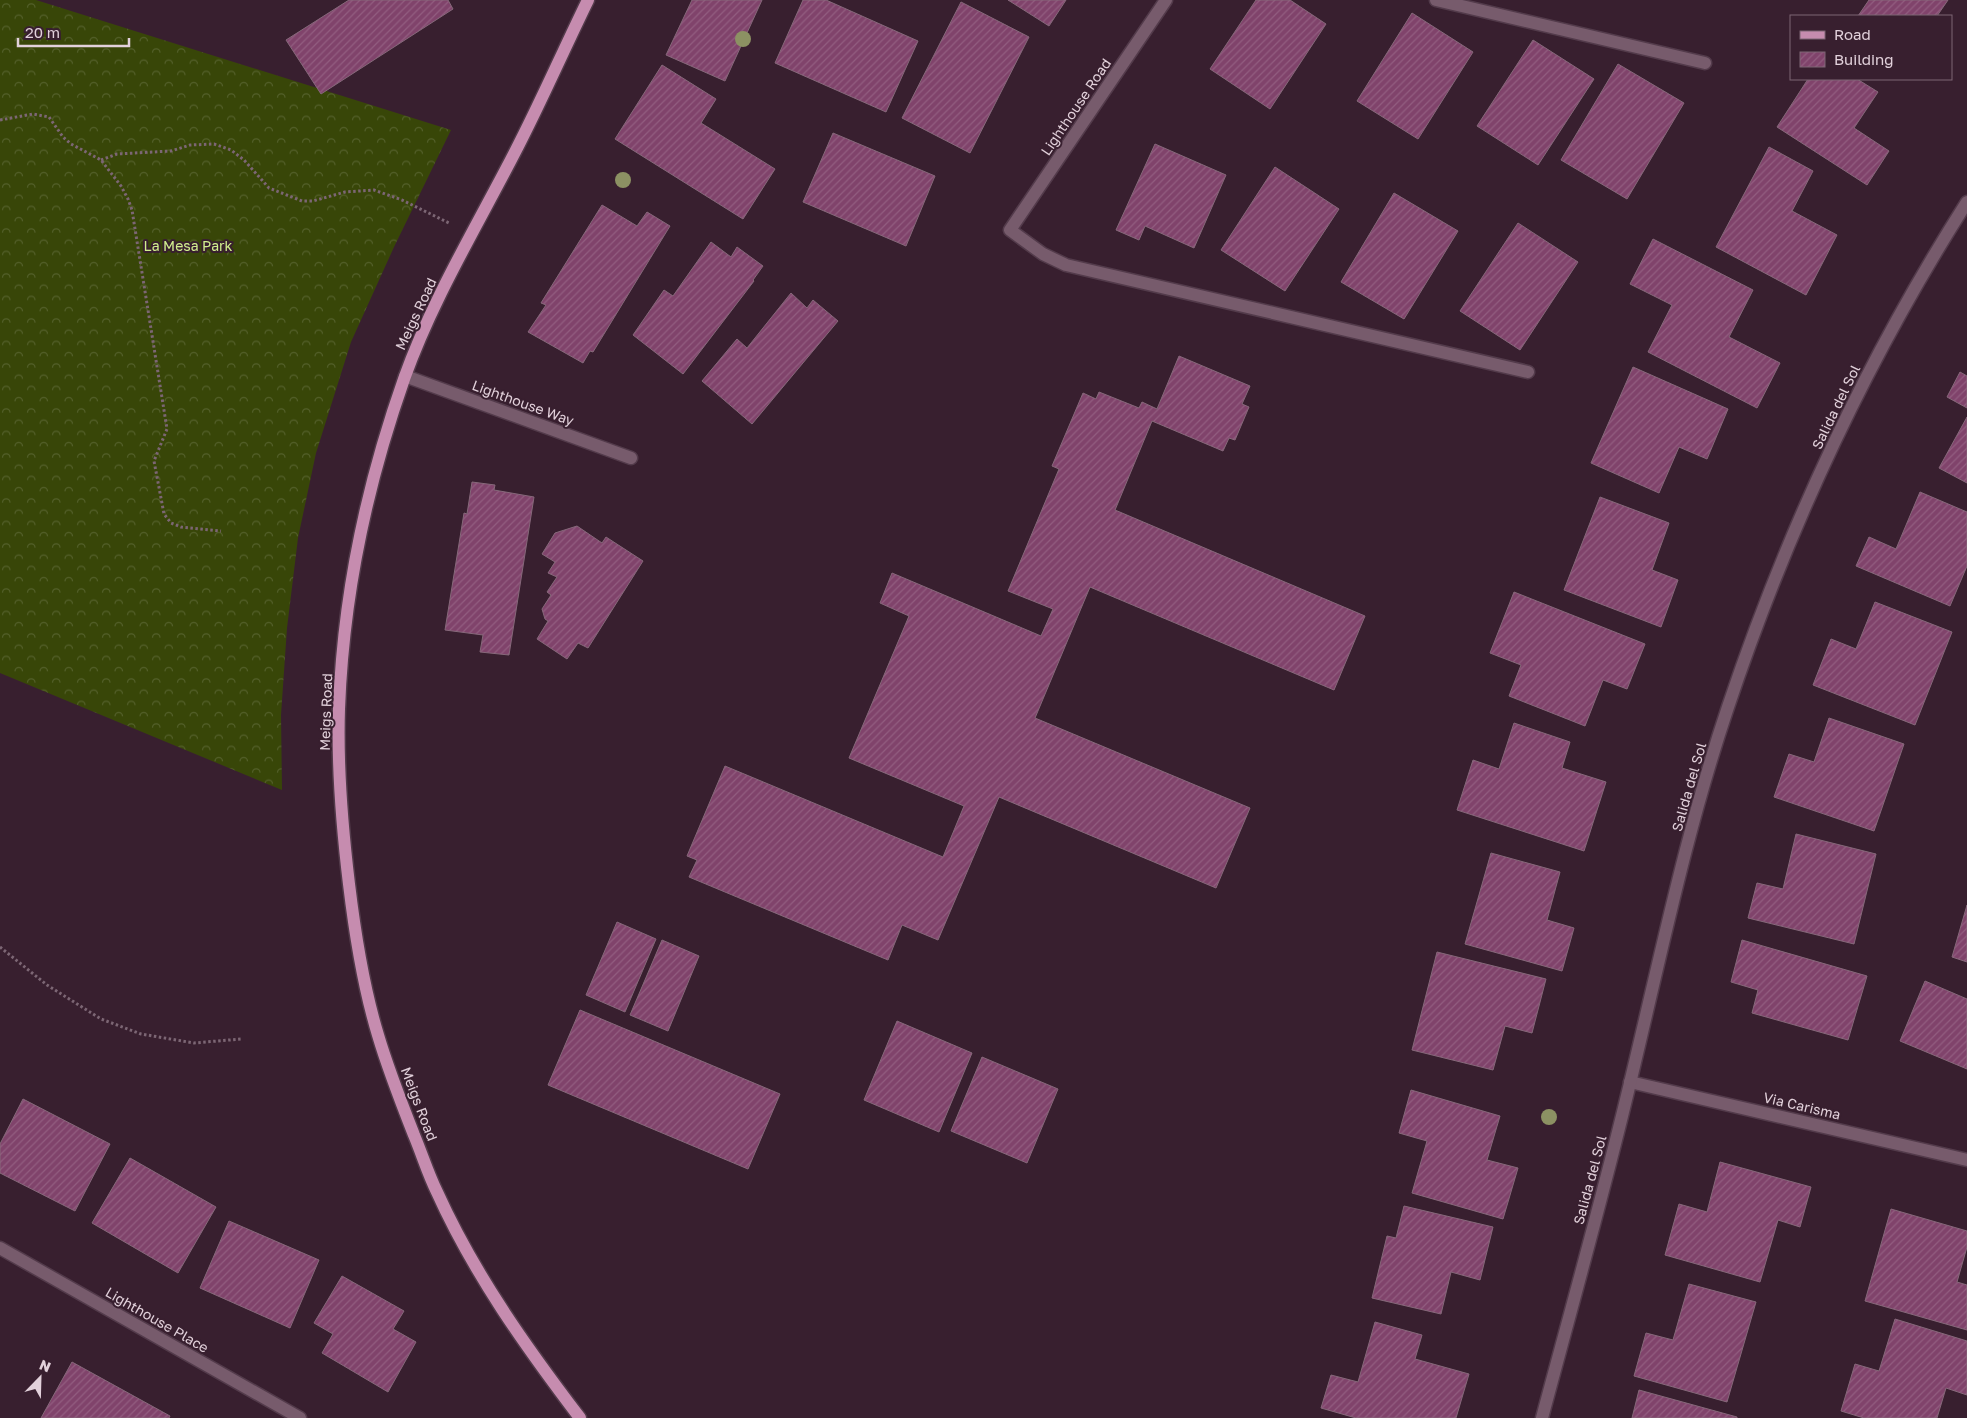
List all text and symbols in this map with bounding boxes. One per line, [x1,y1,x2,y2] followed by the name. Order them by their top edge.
[18,15,129,47] scale bar
[1790,15,1952,80] legend
[25,23,60,41] text: 20 m
[1834,25,1871,43] text: Road
[1834,50,1894,68] text: Building
[1037,55,1114,158] street label: Lighthouse Road
[144,237,232,254] park label: La Mesa Park
[391,275,440,353] street label: Meigs Road
[1808,362,1863,452] street label: Salida del Sol
[470,376,577,429] street label: Lighthouse Way
[316,673,335,751] street label: Meigs Road
[1668,740,1709,833] street label: Salida del Sol
[398,1064,441,1143] street label: Meigs Road
[1762,1088,1842,1123] street label: Via Carisma
[1569,1133,1610,1226] street label: Salida del Sol
[103,1283,212,1356] street label: Lighthouse Place
[15,1353,65,1403] north arrow
[37,1356,53,1375] text: N

